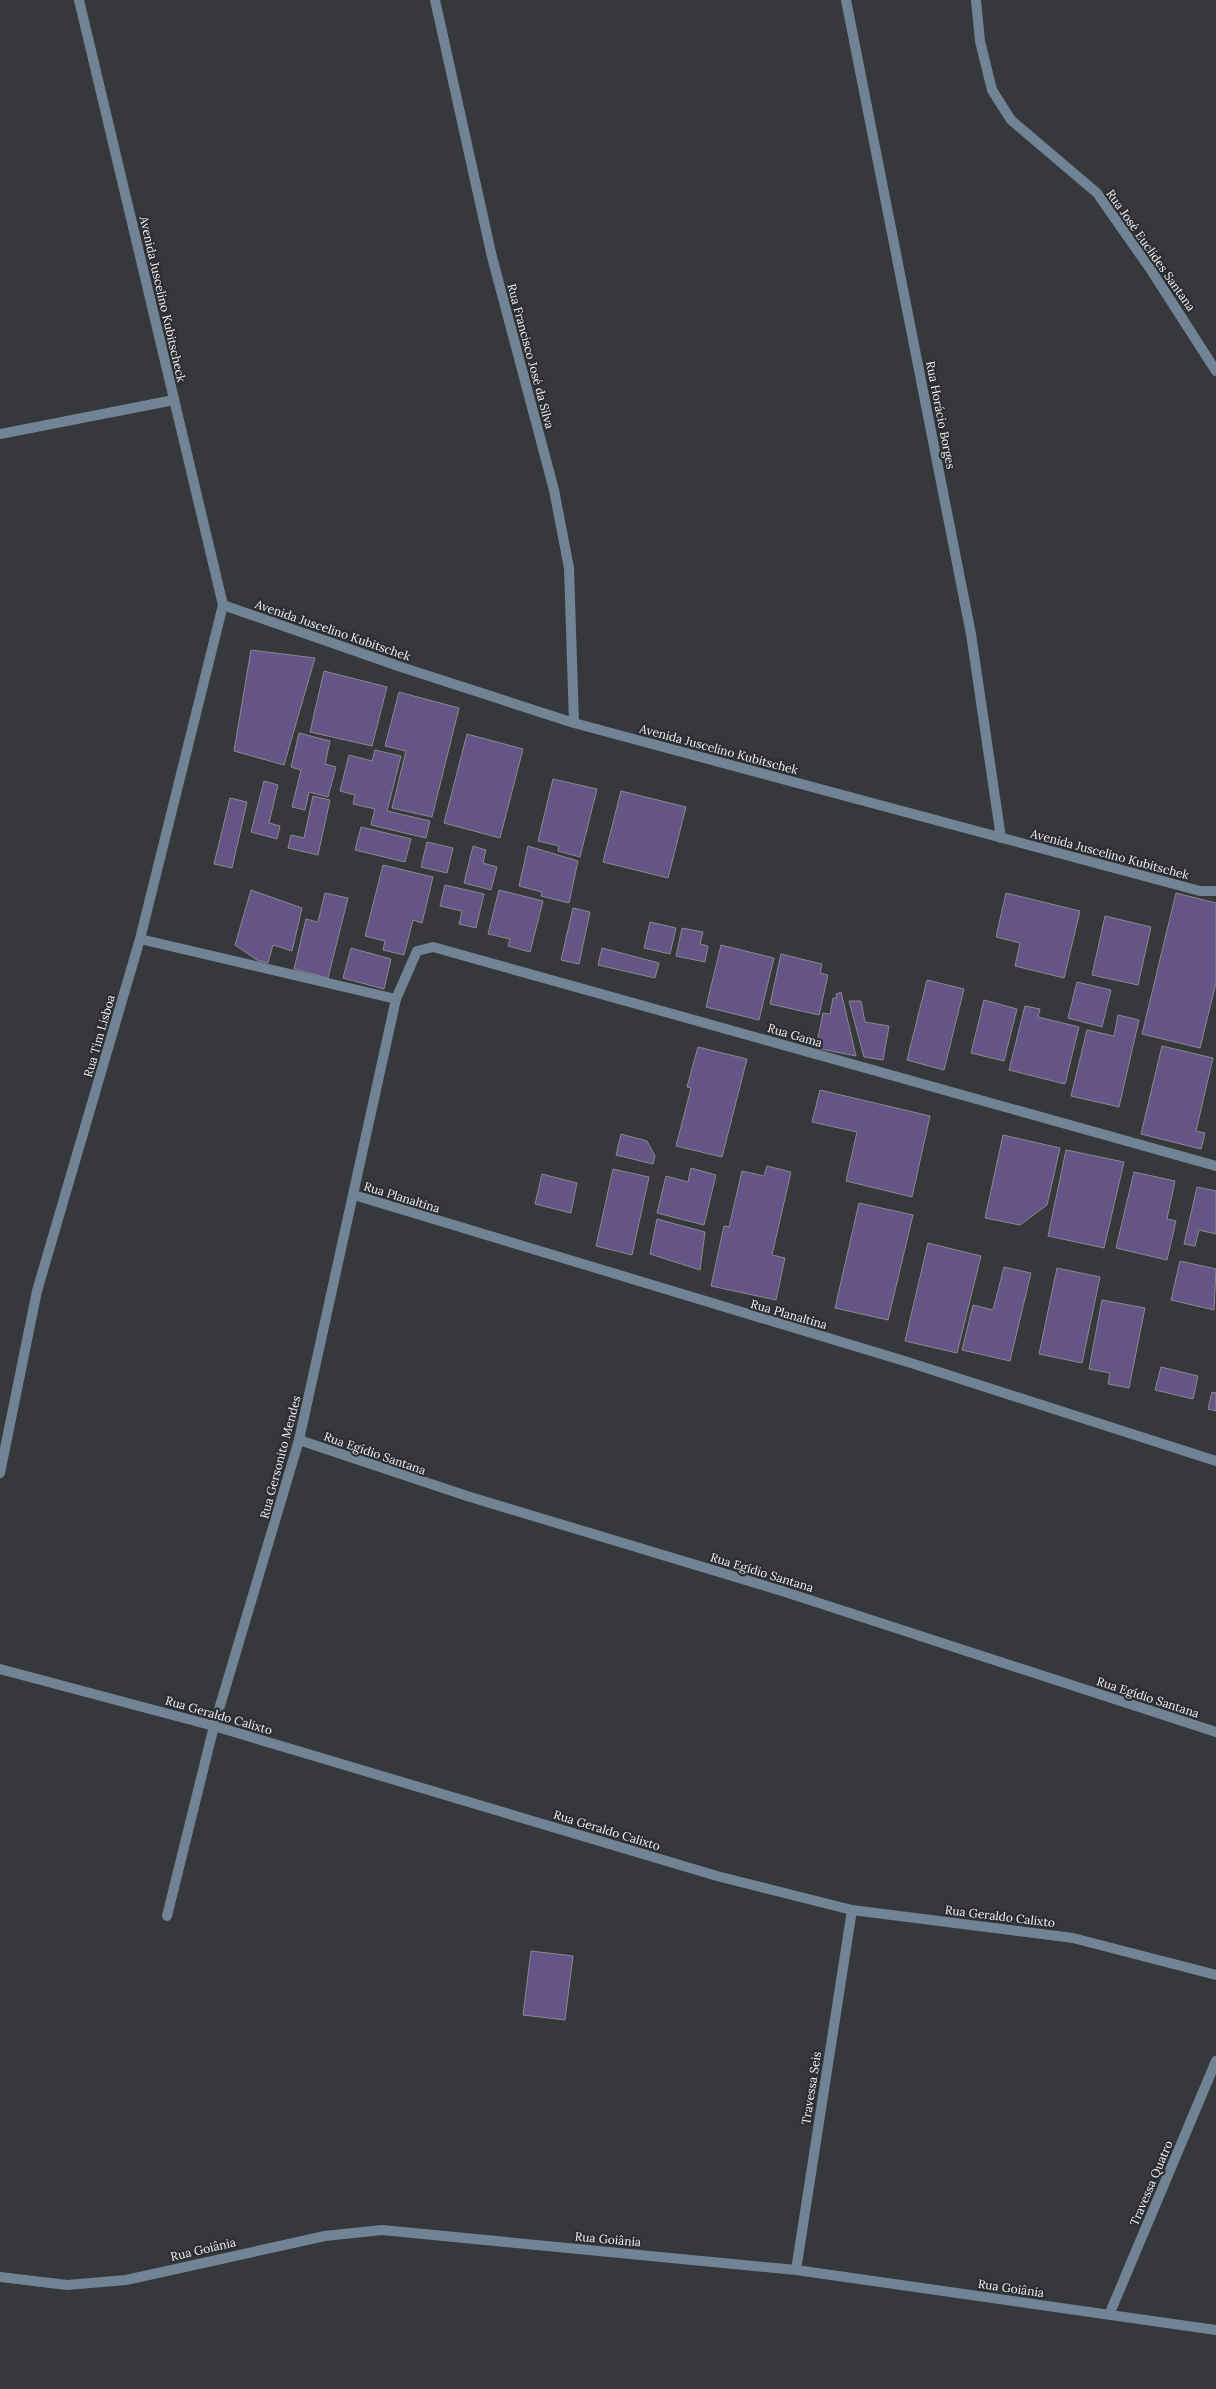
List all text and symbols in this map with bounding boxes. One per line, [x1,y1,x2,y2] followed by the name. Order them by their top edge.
[1103,186,1199,314] street label: Rua José Euclides Santana
[136,214,190,384] street label: Avenida Juscelino Kubitscheck
[504,282,558,430] street label: Rua Francisco José da Silva
[923,360,959,471] street label: Rua Horácio Borges
[252,596,413,664] street label: Avenida Juscelino Kubitschek
[637,720,800,778] street label: Avenida Juscelino Kubitschek
[1028,825,1191,883] street label: Avenida Juscelino Kubitschek
[80,993,118,1079] street label: Rua Tim Lisboa
[766,1020,824,1050] street label: Rua Gama
[362,1178,442,1216] street label: Rua Planaltina
[749,1296,829,1332] street label: Rua Planaltina
[256,1393,304,1520] street label: Rua Gersonito Mendes
[322,1428,428,1478] street label: Rua Egídio Santana
[709,1549,815,1595] street label: Rua Egídio Santana
[1095,1673,1201,1721] street label: Rua Egídio Santana
[164,1693,274,1737] street label: Rua Geraldo Calixto
[552,1807,662,1853] street label: Rua Geraldo Calixto
[944,1902,1056,1930] street label: Rua Geraldo Calixto
[798,2050,824,2126] street label: Travessa Seis
[1126,2138,1176,2228] street label: Travessa Quatro
[574,2229,642,2249] street label: Rua Goiânia
[169,2234,237,2264] street label: Rua Goiânia
[977,2276,1045,2300] street label: Rua Goiânia

